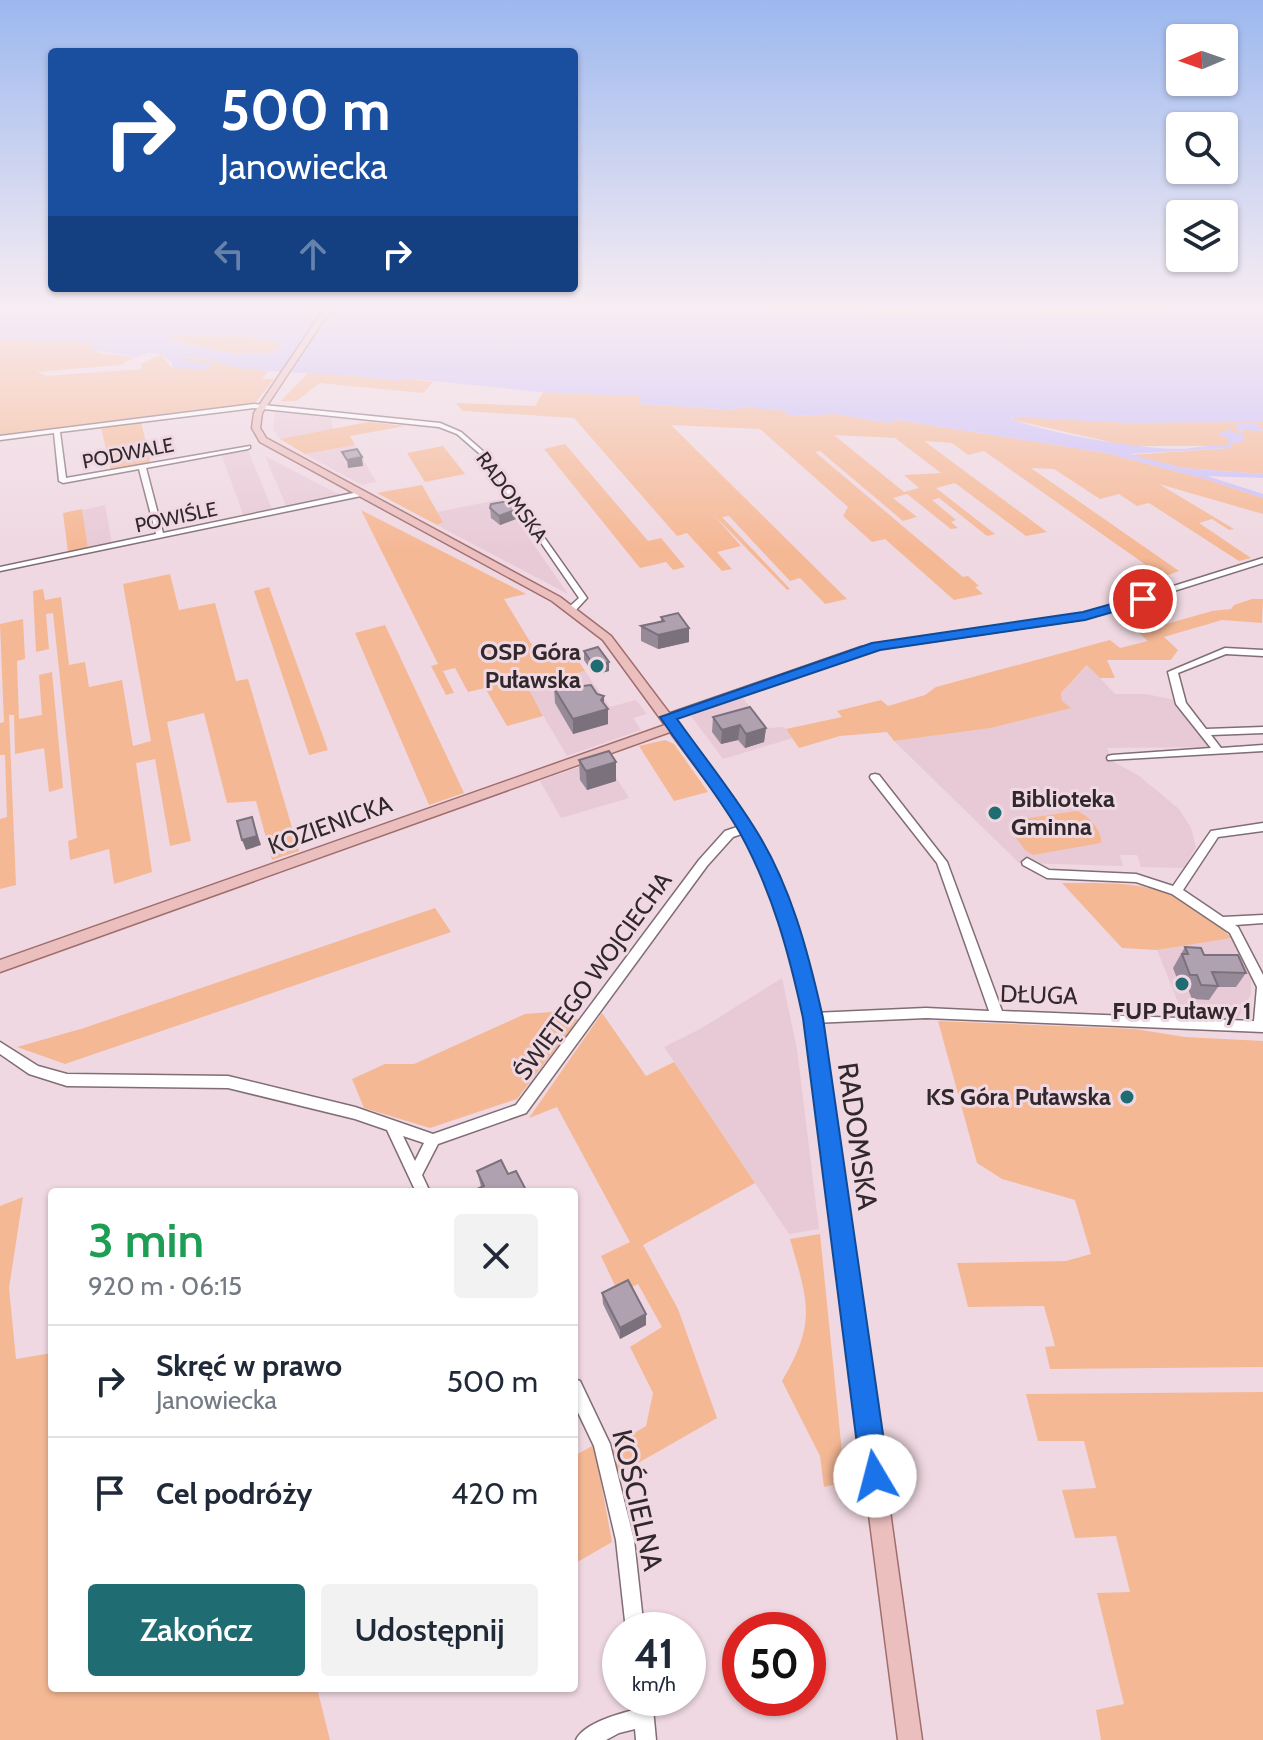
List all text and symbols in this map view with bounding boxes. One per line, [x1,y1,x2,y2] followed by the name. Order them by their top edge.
[1166,24,1238,96] north arrow
[1166,24,1238,272] map controls
[220,76,390,144] text: 500 m
[88,80,192,184] icon: right
[1166,112,1238,184] button: search
[220,144,388,188] text: Janowiecka
[1166,200,1238,272] button: layers
[207,232,251,276] icon: left
[291,232,335,276] icon: ahead
[375,232,419,276] icon: right
[80,432,176,474] street label: PODWALE
[471,447,553,547] street label: RADOMSKA
[133,497,219,537] street label: POWIŚLE
[1109,565,1177,633] pin
[1121,577,1165,621] icon: arrive
[480,637,581,694] place label: OSP Góra Puławska
[588,657,606,675] marker: OSP Góra Puławska
[1011,784,1115,841] place label: Biblioteka Gminna
[264,789,396,860] street label: KOZIENICKA
[986,804,1004,822] marker: Biblioteka Gminna
[508,866,678,1085] street label: ŚWIĘTEGO WOJCIECHA
[1173,975,1191,993] marker: FUP Puławy 1
[1000,979,1079,1010] street label: DŁUGA
[1112,996,1252,1025] place label: FUP Puławy 1
[831,1060,885,1212] street label: RADOMSKA
[926,1082,1111,1111] place label: KS Góra Puławska
[1118,1088,1136,1106] marker: KS Góra Puławska
[88,1211,204,1269] text: 3 min
[454,1214,538,1298] button: close
[88,1270,242,1302] text: 920 m · 06:15
[156,1347,342,1384] text: Skręć w prawo
[88,1359,132,1403] icon: right
[447,1363,538,1400] text: 500 m
[156,1384,277,1416] text: Janowiecka
[605,1426,671,1575] street label: KOŚCIELNA
[833,1434,917,1518] position arrow
[88,1471,132,1515] icon: arrive
[156,1475,312,1512] text: Cel podróży
[451,1475,538,1512] text: 420 m
[88,1584,305,1676] button: Zakończ
[321,1584,538,1676] button: Udostępnij
[722,1612,826,1716] speed limit sign: 50
[634,1629,674,1678] text: 41
[632,1672,676,1696] text: km/h

